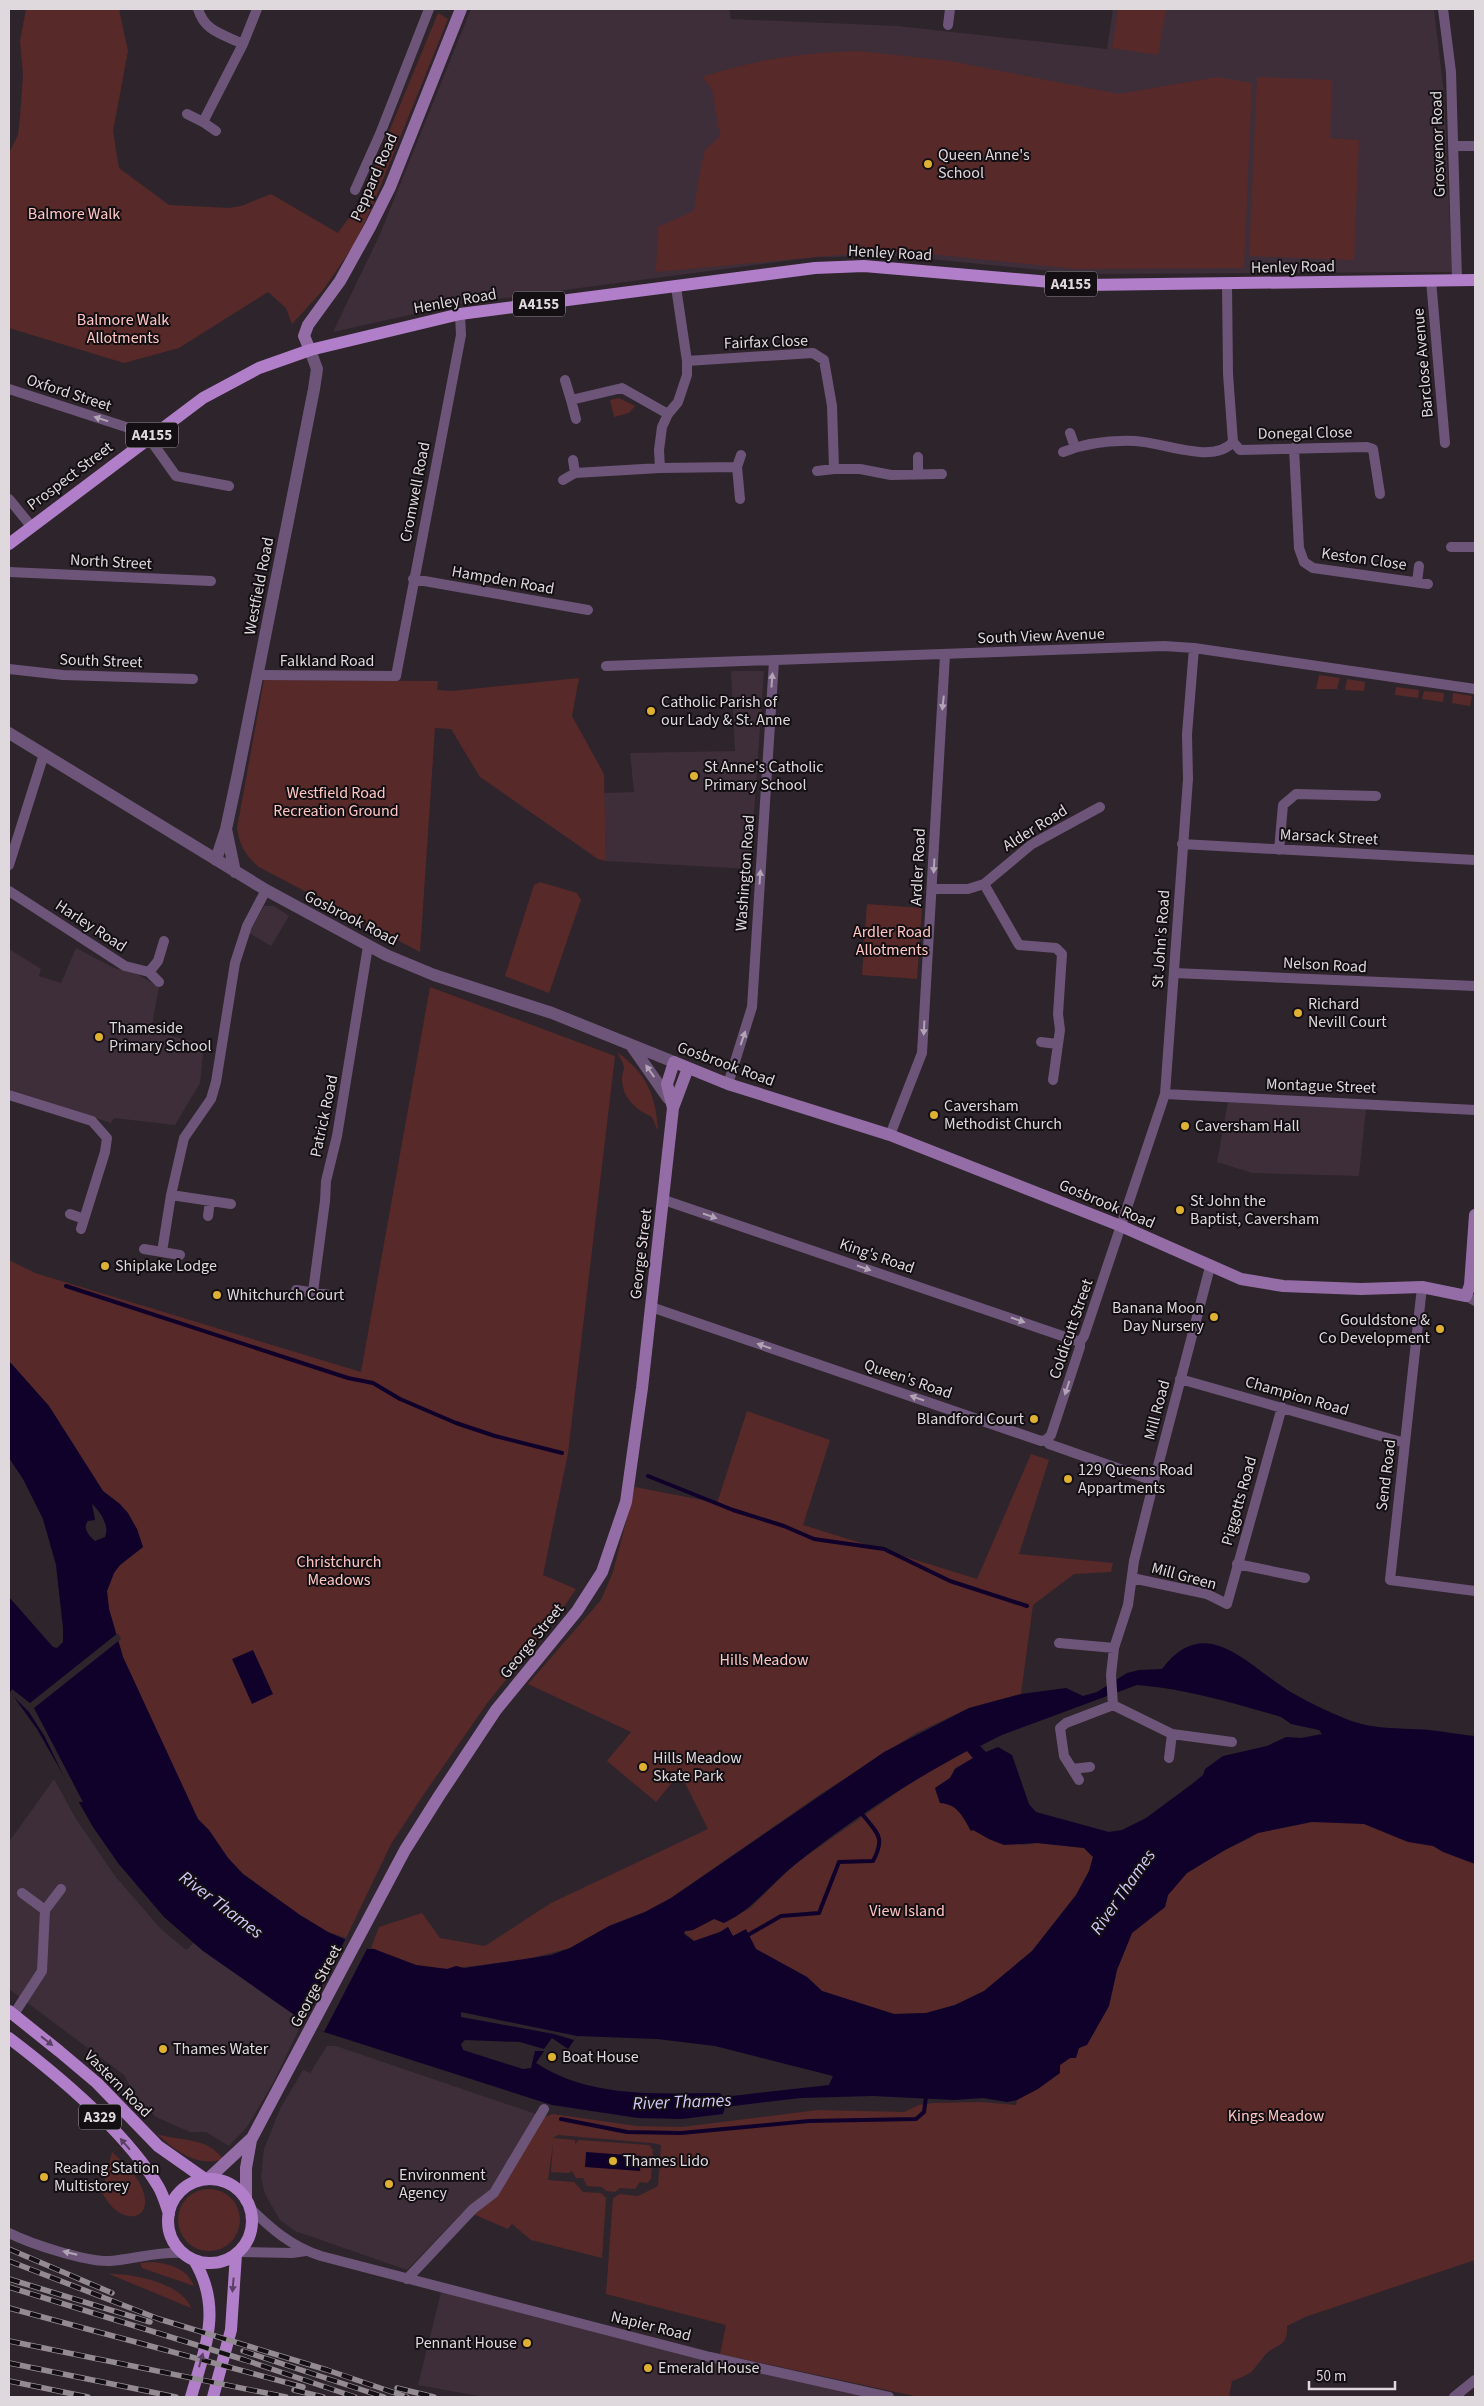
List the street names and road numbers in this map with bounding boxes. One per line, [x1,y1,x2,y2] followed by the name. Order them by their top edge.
[1425,90,1451,198] street label: Grosvenor Road
[345,130,403,224] street label: Peppard Road
[847,240,933,266] street label: Henley Road
[1251,255,1335,279] street label: Henley Road
[1045,272,1097,296] road number: A4155
[412,283,498,319] street label: Henley Road
[513,292,565,316] road number: A4155
[1407,307,1439,419] street label: Barclose Avenue
[724,330,808,354] street label: Fairfax Close
[24,369,115,417] street label: Oxford Street
[1257,421,1353,445] street label: Donegal Close
[126,422,178,448] road number: A4155
[22,436,118,516] street label: Prospect Street
[395,440,435,544] street label: Cromwell Road
[239,535,279,637] street label: Westfield Road
[1320,542,1408,576] street label: Keston Close
[69,549,153,575] street label: North Street
[450,560,556,600] street label: Hampden Road
[977,623,1105,649] street label: South View Avenue
[59,649,144,673] street label: South Street
[280,650,374,672] street label: Falkland Road
[998,799,1072,857] street label: Alder Road
[730,814,760,932] street label: Washington Road
[1279,823,1379,851] street label: Marsack Street
[905,827,931,907] street label: Ardler Road
[300,885,402,951] street label: Gosbrook Road
[1147,889,1175,989] street label: St John's Road
[51,895,131,957] street label: Harley Road
[1282,952,1368,978] street label: Nelson Road
[674,1036,778,1092] street label: Gosbrook Road
[305,1073,343,1159] street label: Patrick Road
[1266,1073,1377,1099] street label: Montague Street
[1056,1174,1158,1234] street label: Gosbrook Road
[625,1207,658,1300] street label: George Street
[837,1233,917,1279] street label: King's Road
[1044,1275,1099,1382] street label: Coldicutt Street
[861,1354,955,1404] street label: Queen's Road
[1243,1371,1351,1421] street label: Champion Road
[1138,1378,1176,1442] street label: Mill Road
[1371,1438,1401,1512] street label: Send Road
[1216,1454,1262,1548] street label: Piggotts Road
[1149,1557,1219,1595] street label: Mill Green
[495,1598,570,1683] street label: George Street
[285,1940,347,2031] street label: George Street
[79,2045,157,2123] street label: Vastern Road
[79,2104,121,2130] road number: A329
[608,2305,694,2347] street label: Napier Road

